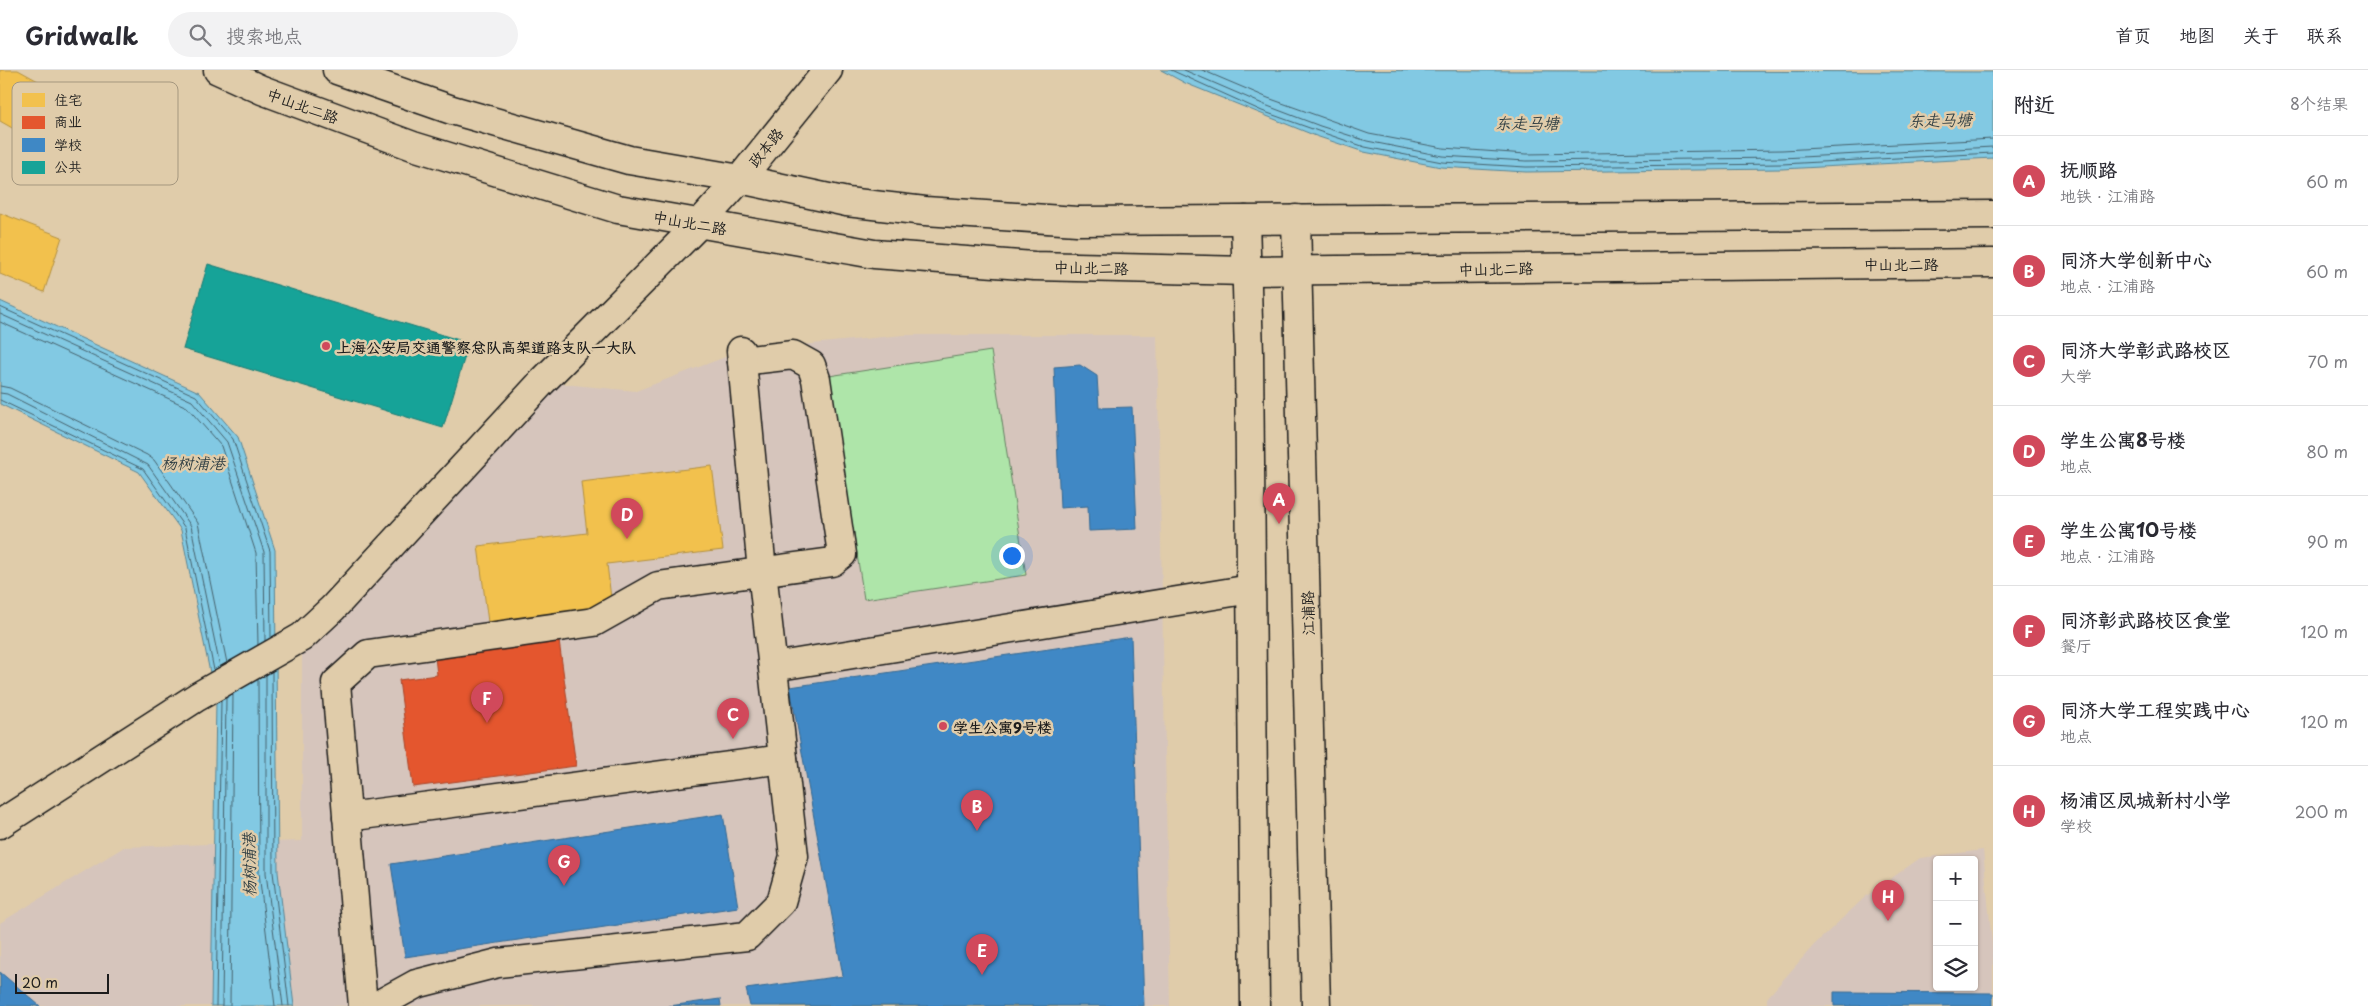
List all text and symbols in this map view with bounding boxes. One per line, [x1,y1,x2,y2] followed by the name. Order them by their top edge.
[168,12,518,57] search box
[25,17,138,53] text: Gridwalk
[186,21,214,49] icon: search
[226,21,302,49] text: 搜索地点
[2115,21,2151,48] text: 首页
[2179,21,2215,48] text: 地图
[2243,21,2279,48] text: 关于
[2307,21,2343,48] text: 联系
[264,81,342,129] street label: 中山北二路
[12,82,178,185] legend
[2013,87,2055,119] text: 附近
[54,89,82,110] text: 住宅
[2290,91,2348,115] text: 8个结果
[1908,106,1974,132] water label: 东走马塘
[1495,110,1561,134] water label: 东走马塘
[54,111,82,132] text: 商业
[742,122,788,172] street label: 政本路
[54,134,82,155] text: 学校
[2060,155,2117,183] text: 抚顺路
[54,156,82,177] text: 公共
[2023,169,2035,193] text: A
[2306,169,2348,193] text: 60 m
[2060,183,2155,207] text: 地铁 · 江浦路
[651,204,729,240] street label: 中山北二路
[2060,245,2212,273] text: 同济大学创新中心
[1863,252,1939,275] street label: 中山北二路
[1053,255,1129,279] street label: 中山北二路
[1458,256,1534,280] street label: 中山北二路
[2024,259,2034,283] text: B
[2306,259,2348,283] text: 60 m
[2060,273,2155,297] text: 地点 · 江浦路
[336,335,636,358] place label: 上海公安局交通警察总队高架道路支队一大队
[2060,335,2231,363] text: 同济大学彰武路校区
[320,340,332,352] marker: 上海公安局交通警察总队高架道路支队一大队
[2023,349,2035,373] text: C
[2308,349,2348,373] text: 70 m
[2060,363,2092,387] text: 大学
[2060,425,2186,453] text: 学生公寓8号楼
[2023,439,2035,463] text: D
[2306,439,2348,463] text: 80 m
[161,450,227,474] water label: 杨树浦港
[2060,453,2092,477] text: 地点
[1263,483,1295,524] pin: A
[611,498,643,539] pin: D
[2060,515,2197,543] text: 学生公寓10号楼
[2024,529,2034,553] text: E
[2307,529,2348,553] text: 90 m
[999,543,1025,569] your location
[2060,543,2155,567] text: 地点 · 江浦路
[1295,590,1319,636] street label: 江浦路
[2060,605,2231,633] text: 同济彰武路校区食堂
[2024,619,2034,643] text: F
[2301,619,2348,643] text: 120 m
[2060,633,2092,657] text: 餐厅
[471,682,503,723] pin: F
[2060,695,2250,723] text: 同济大学工程实践中心
[717,698,749,739] pin: C
[2022,709,2036,733] text: G
[2301,709,2348,733] text: 120 m
[953,715,1052,738] place label: 学生公寓9号楼
[937,720,949,732] marker: 学生公寓9号楼
[2060,723,2092,747] text: 地点
[2060,785,2231,813] text: 杨浦区凤城新村小学
[961,790,993,831] pin: B
[2023,799,2035,823] text: H
[2295,799,2348,823] text: 200 m
[2060,813,2092,837] text: 学校
[235,831,261,897] water label: 杨树浦港
[548,845,580,886] pin: G
[1933,856,1978,991] map controls
[1933,856,1978,901] button: +
[1872,880,1904,921] pin: H
[1933,901,1978,946] button: −
[966,934,998,975] pin: E
[1933,946,1978,991] button: layers
[15,971,109,994] scale bar
[22,972,58,993] text: 20 m

